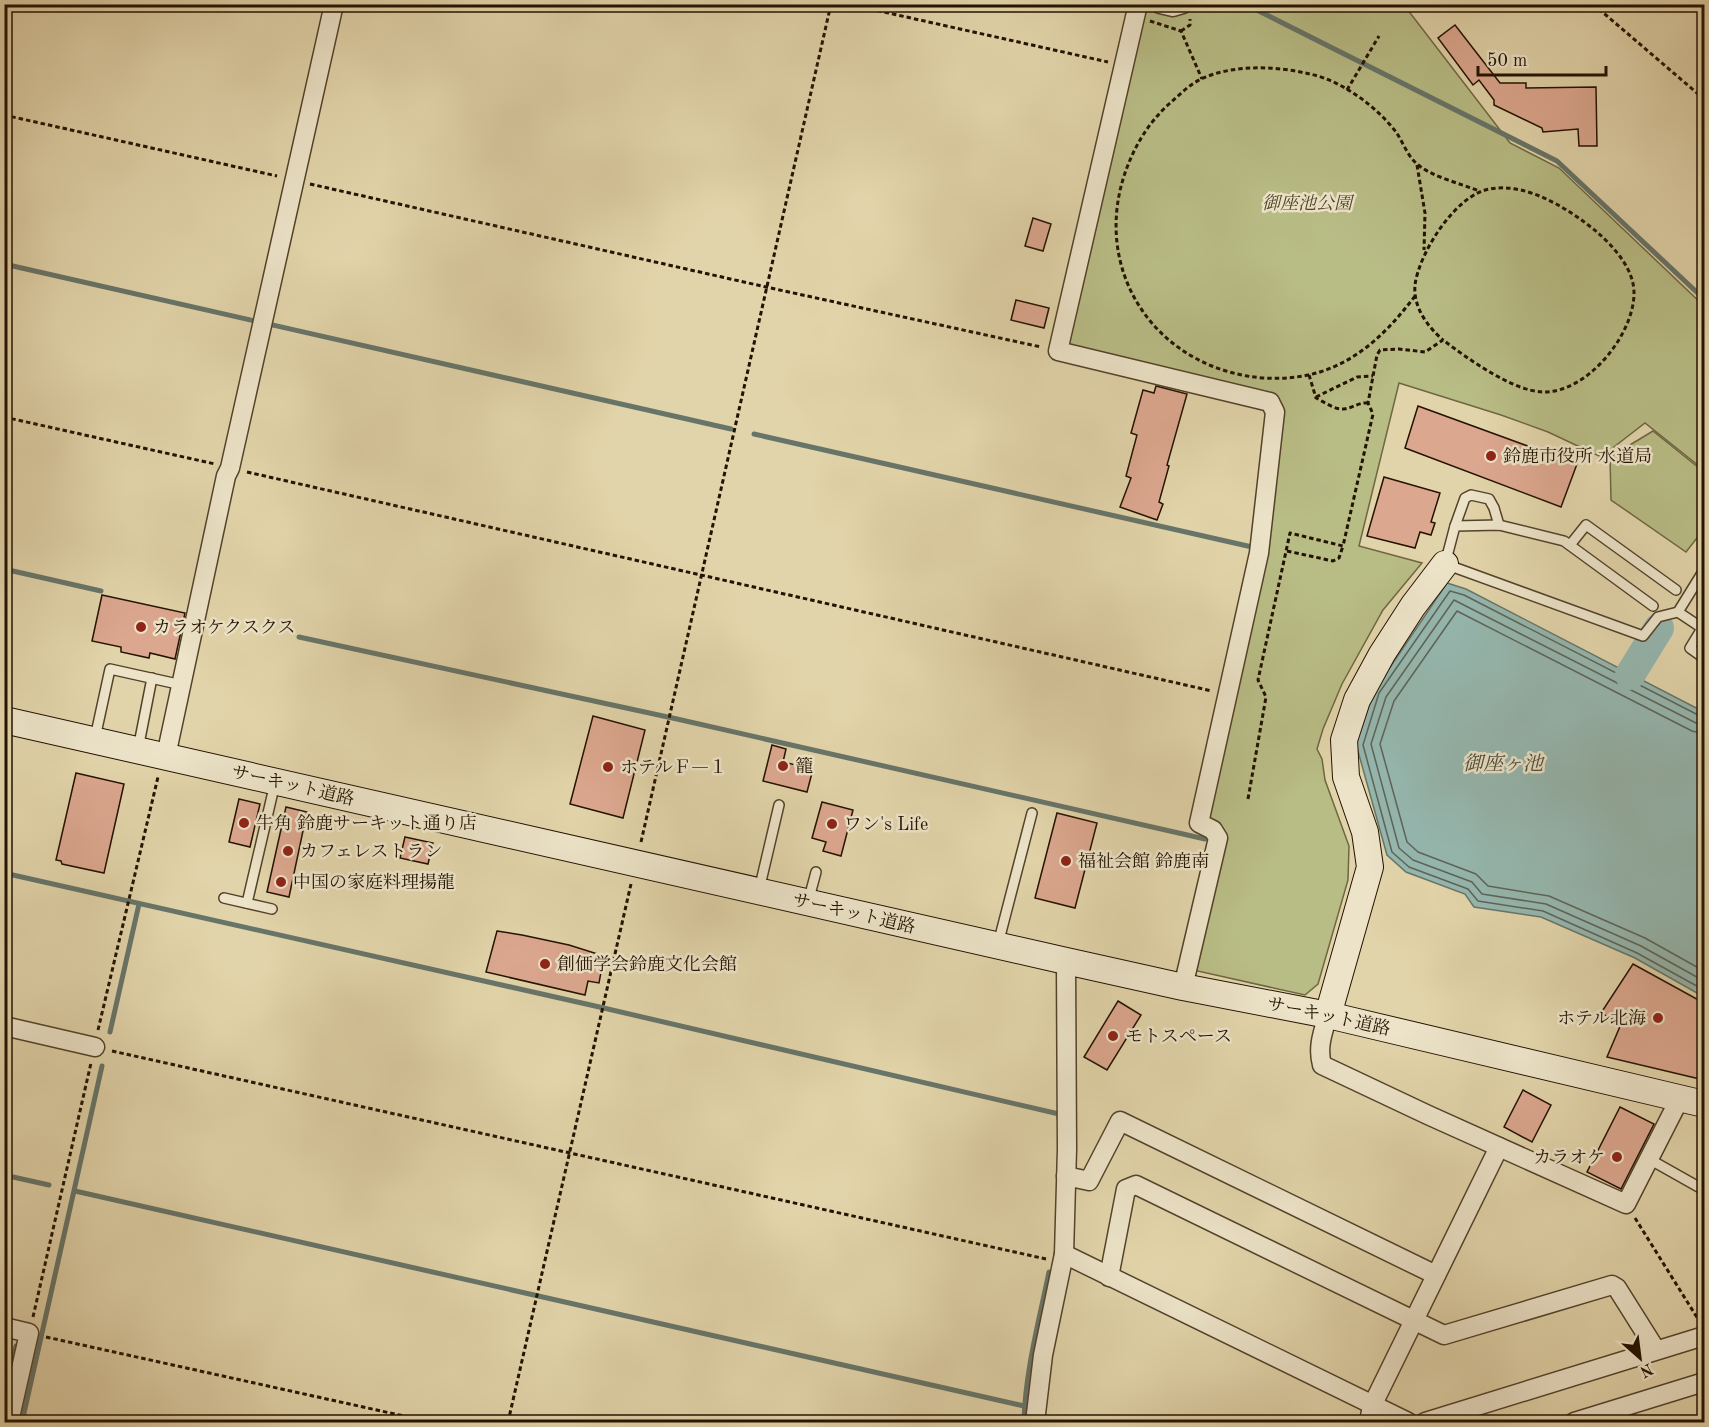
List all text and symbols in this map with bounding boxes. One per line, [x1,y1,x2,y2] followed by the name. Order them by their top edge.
[1478,39,1606,77] scale bar
[1487,52,1527,70] text: 50 m
[1262,193,1355,213] park label: 御座池公園
[1503,446,1652,466] place label: 鈴鹿市役所 水道局
[1484,449,1498,463] marker: 鈴鹿市役所 水道局
[153,619,296,637] place label: カラオケクスクス
[134,620,148,634] marker: カラオケクスクス
[1463,753,1545,775] water label: 御座ヶ池
[795,756,813,776] place label: 籠
[620,759,727,777] place label: ホテルＦ―１
[776,759,790,773] marker: 籠
[601,760,615,774] marker: ホテルＦ―１
[230,761,356,809] street label: サーキット道路
[256,813,477,833] place label: 牛角 鈴鹿サーキット通り店
[237,816,251,830] marker: 牛角 鈴鹿サーキット通り店
[844,816,928,834] place label: ワン's Life
[825,817,839,831] marker: ワン's Life
[300,843,443,861] place label: カフェレストラン
[281,844,295,858] marker: カフェレストラン
[1078,851,1209,871] place label: 福祉会館 鈴鹿南
[1059,854,1073,868] marker: 福祉会館 鈴鹿南
[293,872,455,892] place label: 中国の家庭料理揚龍
[274,875,288,889] marker: 中国の家庭料理揚龍
[791,889,917,937] street label: サーキット道路
[557,954,737,974] place label: 創価学会鈴鹿文化会館
[538,957,552,971] marker: 創価学会鈴鹿文化会館
[1265,993,1393,1039] street label: サーキット道路
[1557,1008,1646,1028] place label: ホテル北海
[1651,1011,1665,1025] marker: ホテル北海
[1125,1028,1232,1046] place label: モトスペース
[1106,1029,1120,1043] marker: モトスペース
[1533,1149,1605,1167] place label: カラオケ
[1610,1150,1624,1164] marker: カラオケ
[1610,1328,1670,1388] north arrow
[1636,1360,1655,1380] text: N

